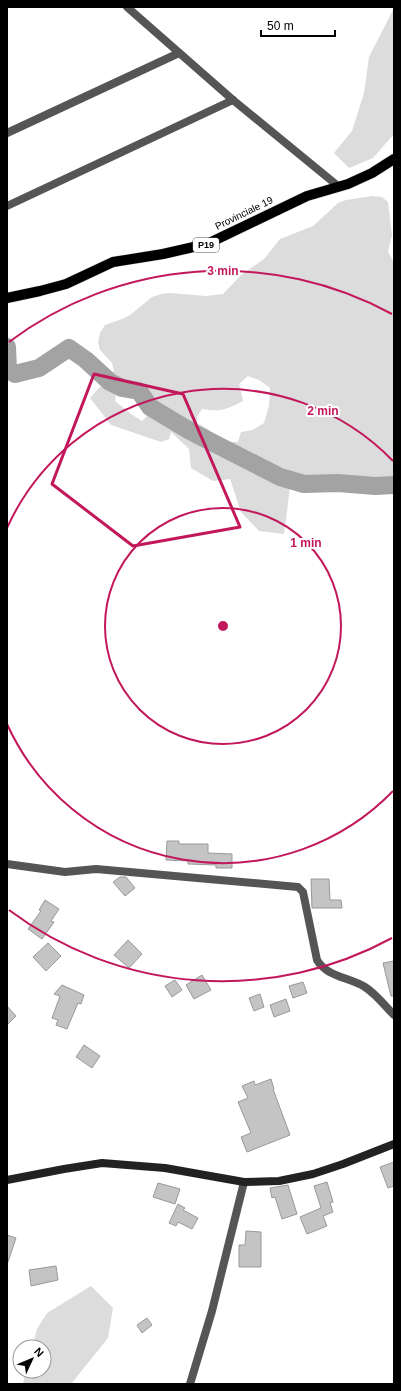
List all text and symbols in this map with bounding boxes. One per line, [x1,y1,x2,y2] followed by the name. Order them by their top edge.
[261,12,335,38] scale bar
[267,19,294,33] text: 50 m
[213,194,275,232] street label: Provinciale 19
[193,238,219,252] road number: P19
[207,264,239,278] text: 3 min
[307,404,339,418] text: 2 min
[290,536,322,550] text: 1 min
[216,619,230,633] centre of rings
[12,1339,52,1379] north arrow
[32,1345,46,1359] text: N

